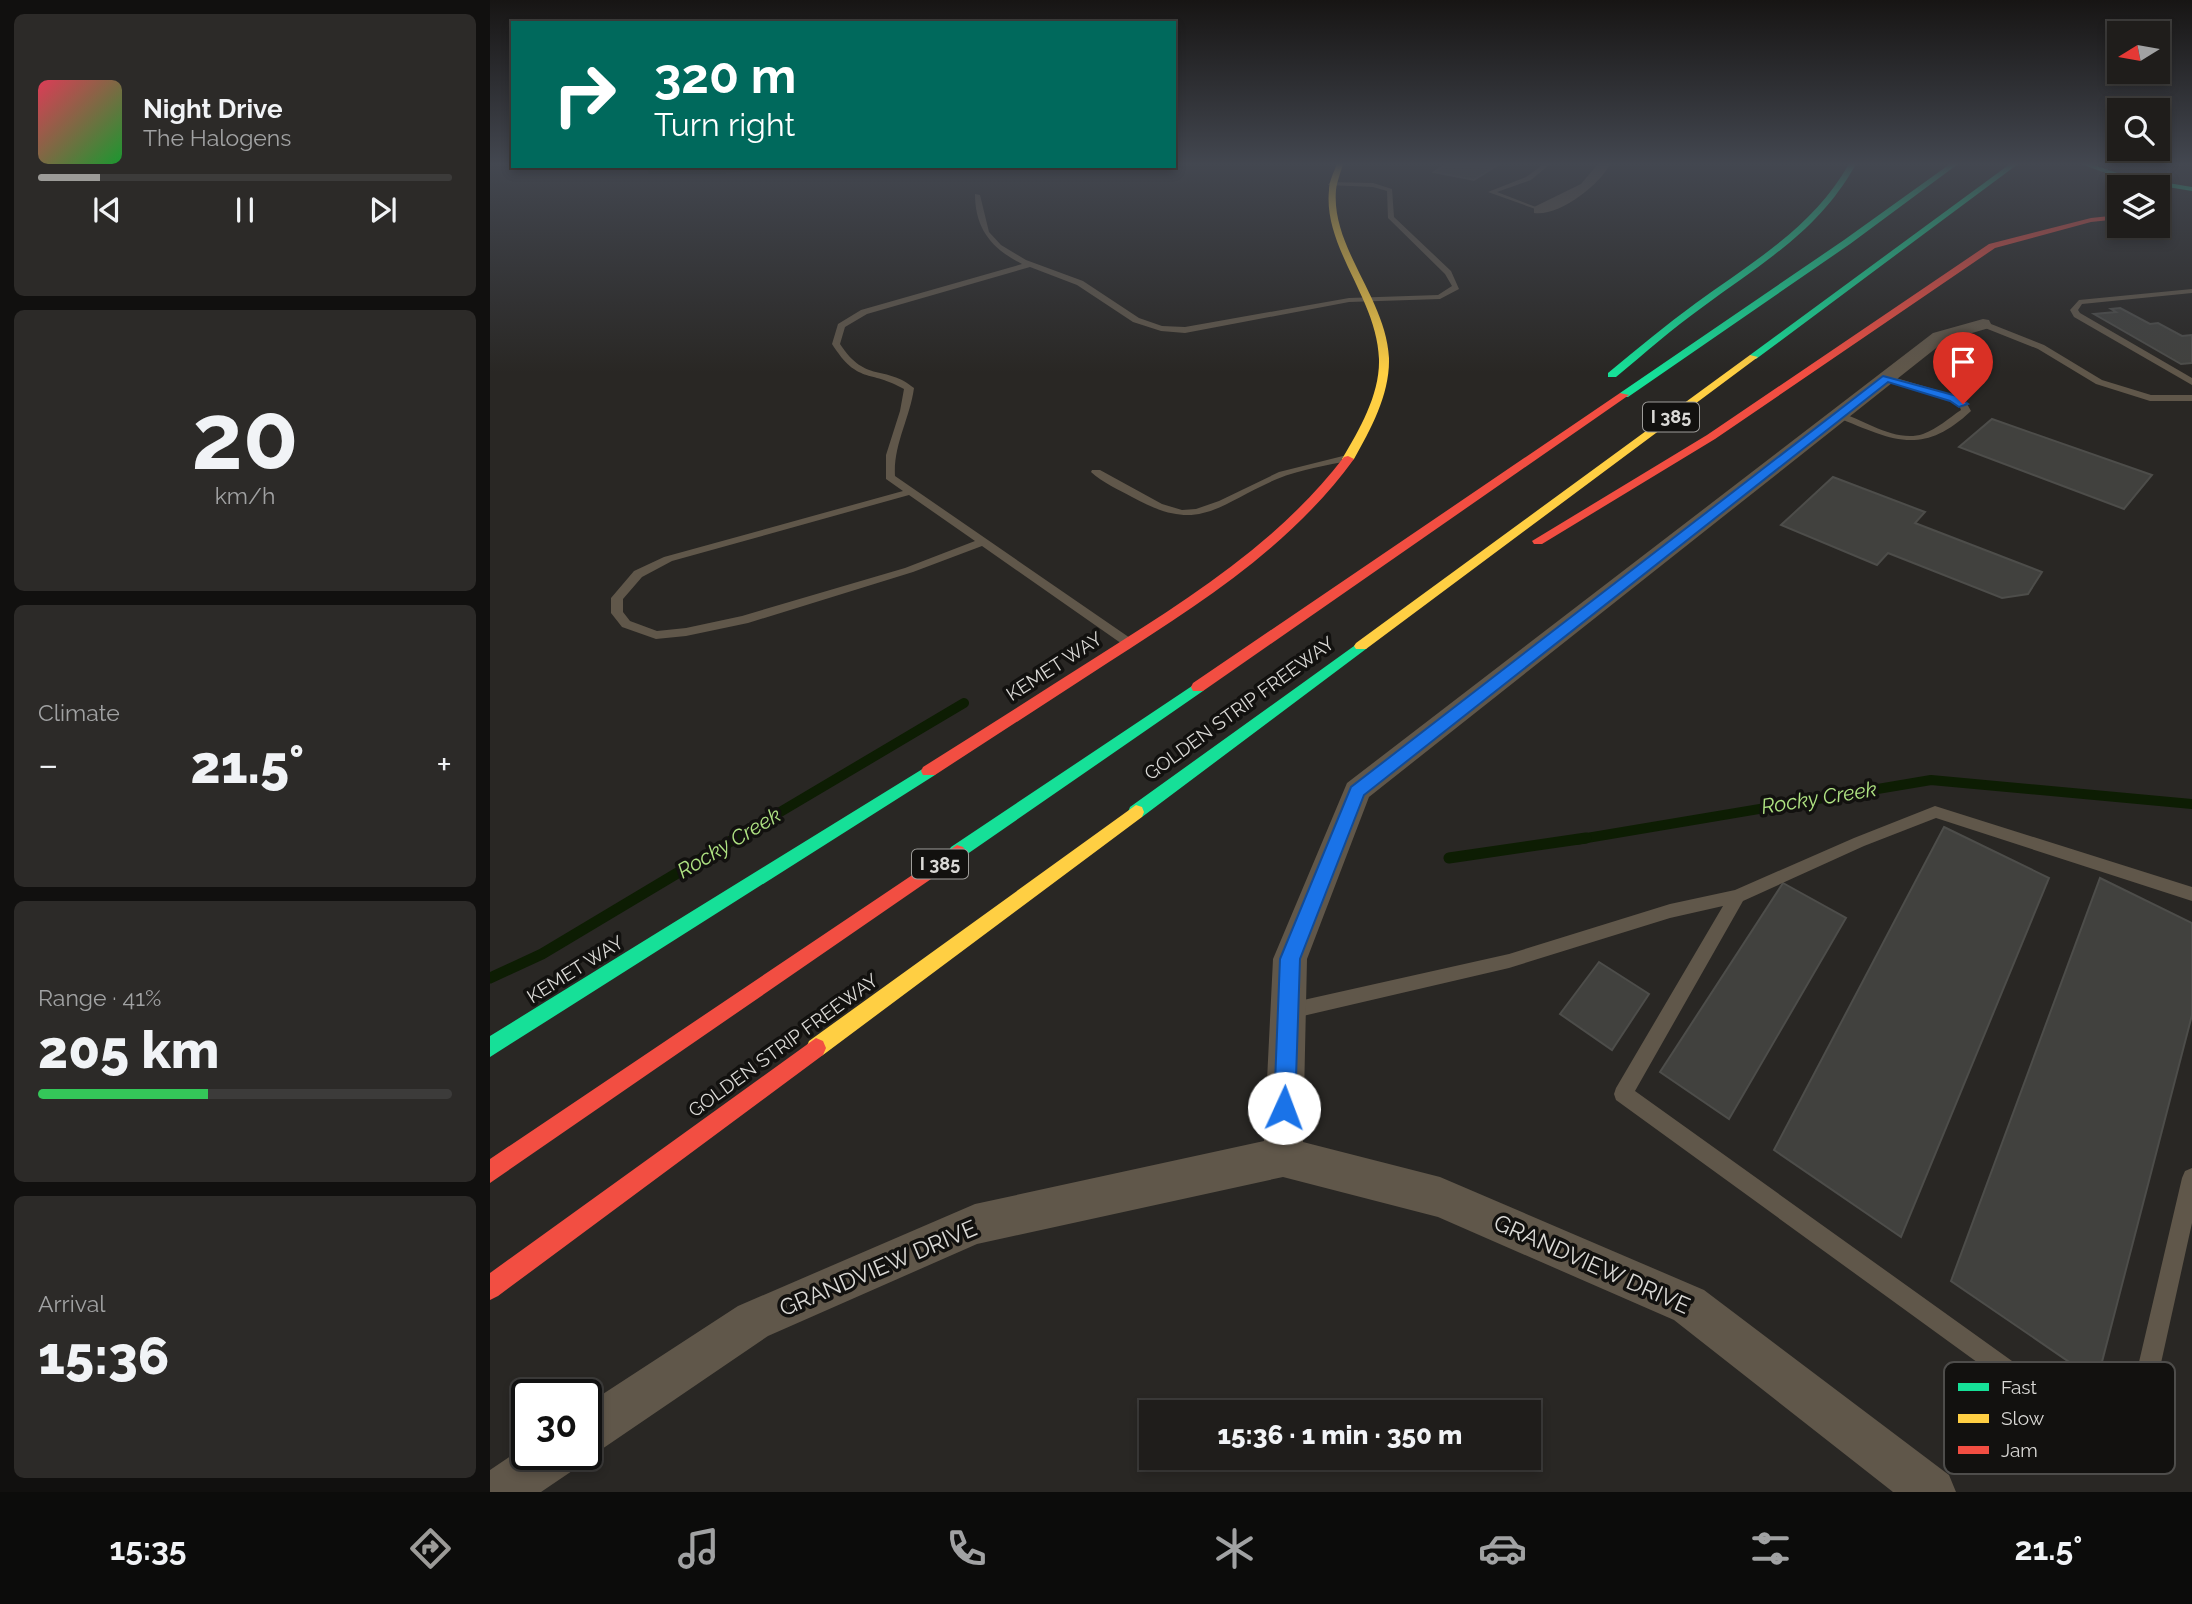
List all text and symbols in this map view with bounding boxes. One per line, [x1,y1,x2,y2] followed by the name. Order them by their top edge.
[2107,21,2170,84] north arrow
[2107,21,2170,238] map controls
[654,47,796,104] text: 320 m
[539,49,630,140] icon: right
[143,94,282,124] text: Night Drive
[2107,98,2170,161] button: search
[654,106,795,143] text: Turn right
[143,124,291,151] text: The Halogens
[2107,175,2170,238] button: layers
[88,191,126,229] icon: previous
[226,191,264,229] icon: pause
[364,191,402,229] icon: next
[1933,332,1993,404] pin
[1944,343,1982,381] icon: arrive
[191,383,299,490] text: 20
[1643,402,1699,432] road number: I 385
[215,482,275,509] text: km/h
[1002,627,1107,705] street label: KEMET WAY
[1140,631,1339,784] street label: GOLDEN STRIP FREEWAY
[38,699,120,726] text: Climate
[190,734,304,795] text: 21.5°
[38,742,58,787] text: −
[436,742,452,787] text: +
[1759,776,1878,819] water label: Rocky Creek
[672,802,785,883] water label: Rocky Creek
[912,850,968,878] road number: I 385
[523,930,628,1007] street label: KEMET WAY
[684,968,883,1121] street label: GOLDEN STRIP FREEWAY
[38,984,161,1011] text: Range · 41%
[38,1019,219,1080] text: 205 km
[1247,1071,1321,1145] position arrow
[1490,1208,1694,1319] street label: GRANDVIEW DRIVE
[775,1214,981,1321] street label: GRANDVIEW DRIVE
[38,1290,105,1317] text: Arrival
[38,1325,169,1386] text: 15:36
[1944,1362,2175,1474] legend
[2001,1376,2037,1398] text: Fast
[511,1379,602,1470] speed limit sign: 30
[2001,1407,2045,1429] text: Slow
[1218,1420,1462,1450] text: 15:36 · 1 min · 350 m
[2001,1439,2038,1461] text: Jam
[406,1524,455,1573] icon: directions
[674,1524,723,1573] icon: music
[942,1524,991,1573] icon: phone
[1210,1524,1259,1573] icon: climate
[1478,1524,1527,1573] icon: car
[1746,1524,1795,1573] icon: filters
[110,1530,187,1567] text: 15:35
[2014,1530,2082,1567] text: 21.5°

